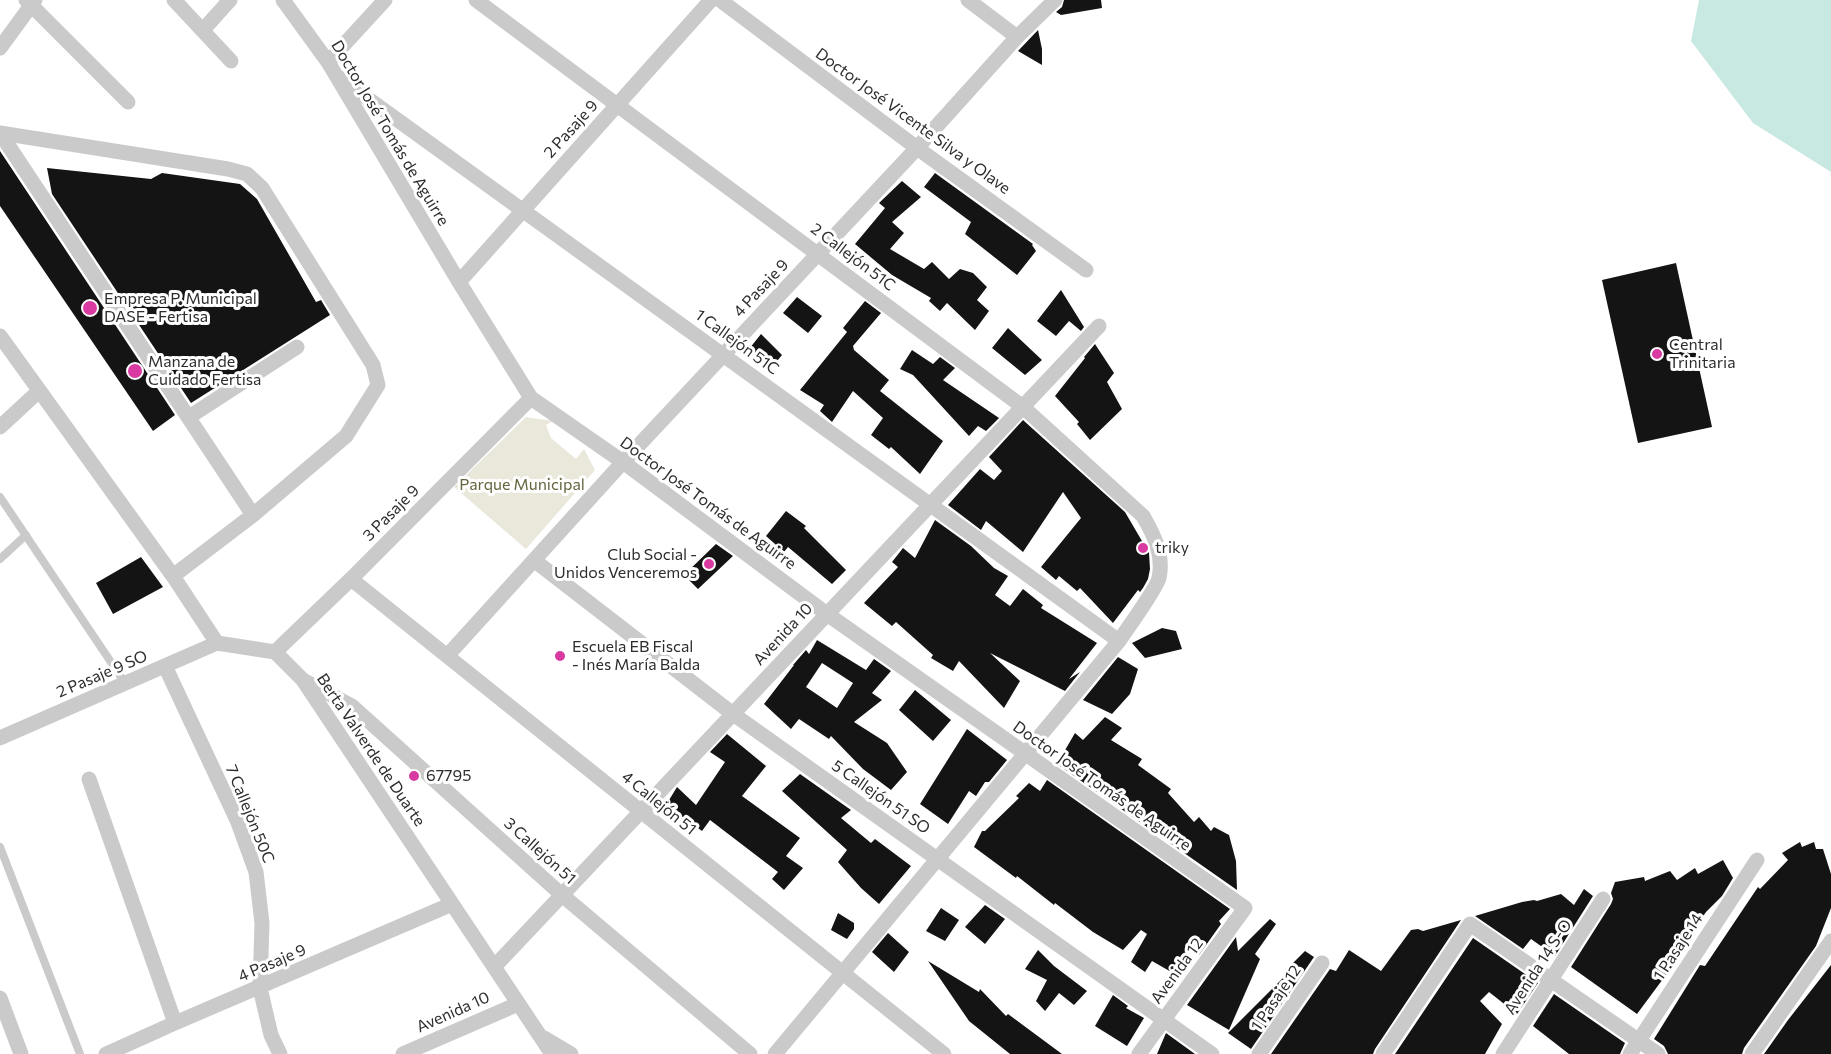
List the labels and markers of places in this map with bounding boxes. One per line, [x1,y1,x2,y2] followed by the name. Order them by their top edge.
[104,289,257,327] place label: Empresa P. Municipal DASE - Fertisa
[81,299,99,317] marker: Empresa P. Municipal DASE - Fertisa
[1669,335,1736,373] place label: Central Trinitaria
[1650,347,1664,361] marker: Central Trinitaria
[148,352,261,390] place label: Manzana de Cuidado Fertisa
[126,362,144,380] marker: Manzana de Cuidado Fertisa
[1155,538,1189,558] place label: triky
[1136,541,1150,555] marker: triky
[554,545,697,583] place label: Club Social - Unidos Venceremos
[702,557,716,571] marker: Club Social - Unidos Venceremos
[572,637,700,675] place label: Escuela EB Fiscal - Inés María Balda
[553,649,567,663] marker: Escuela EB Fiscal - Inés María Balda
[426,766,471,786] place label: 67795
[407,769,421,783] marker: 67795

